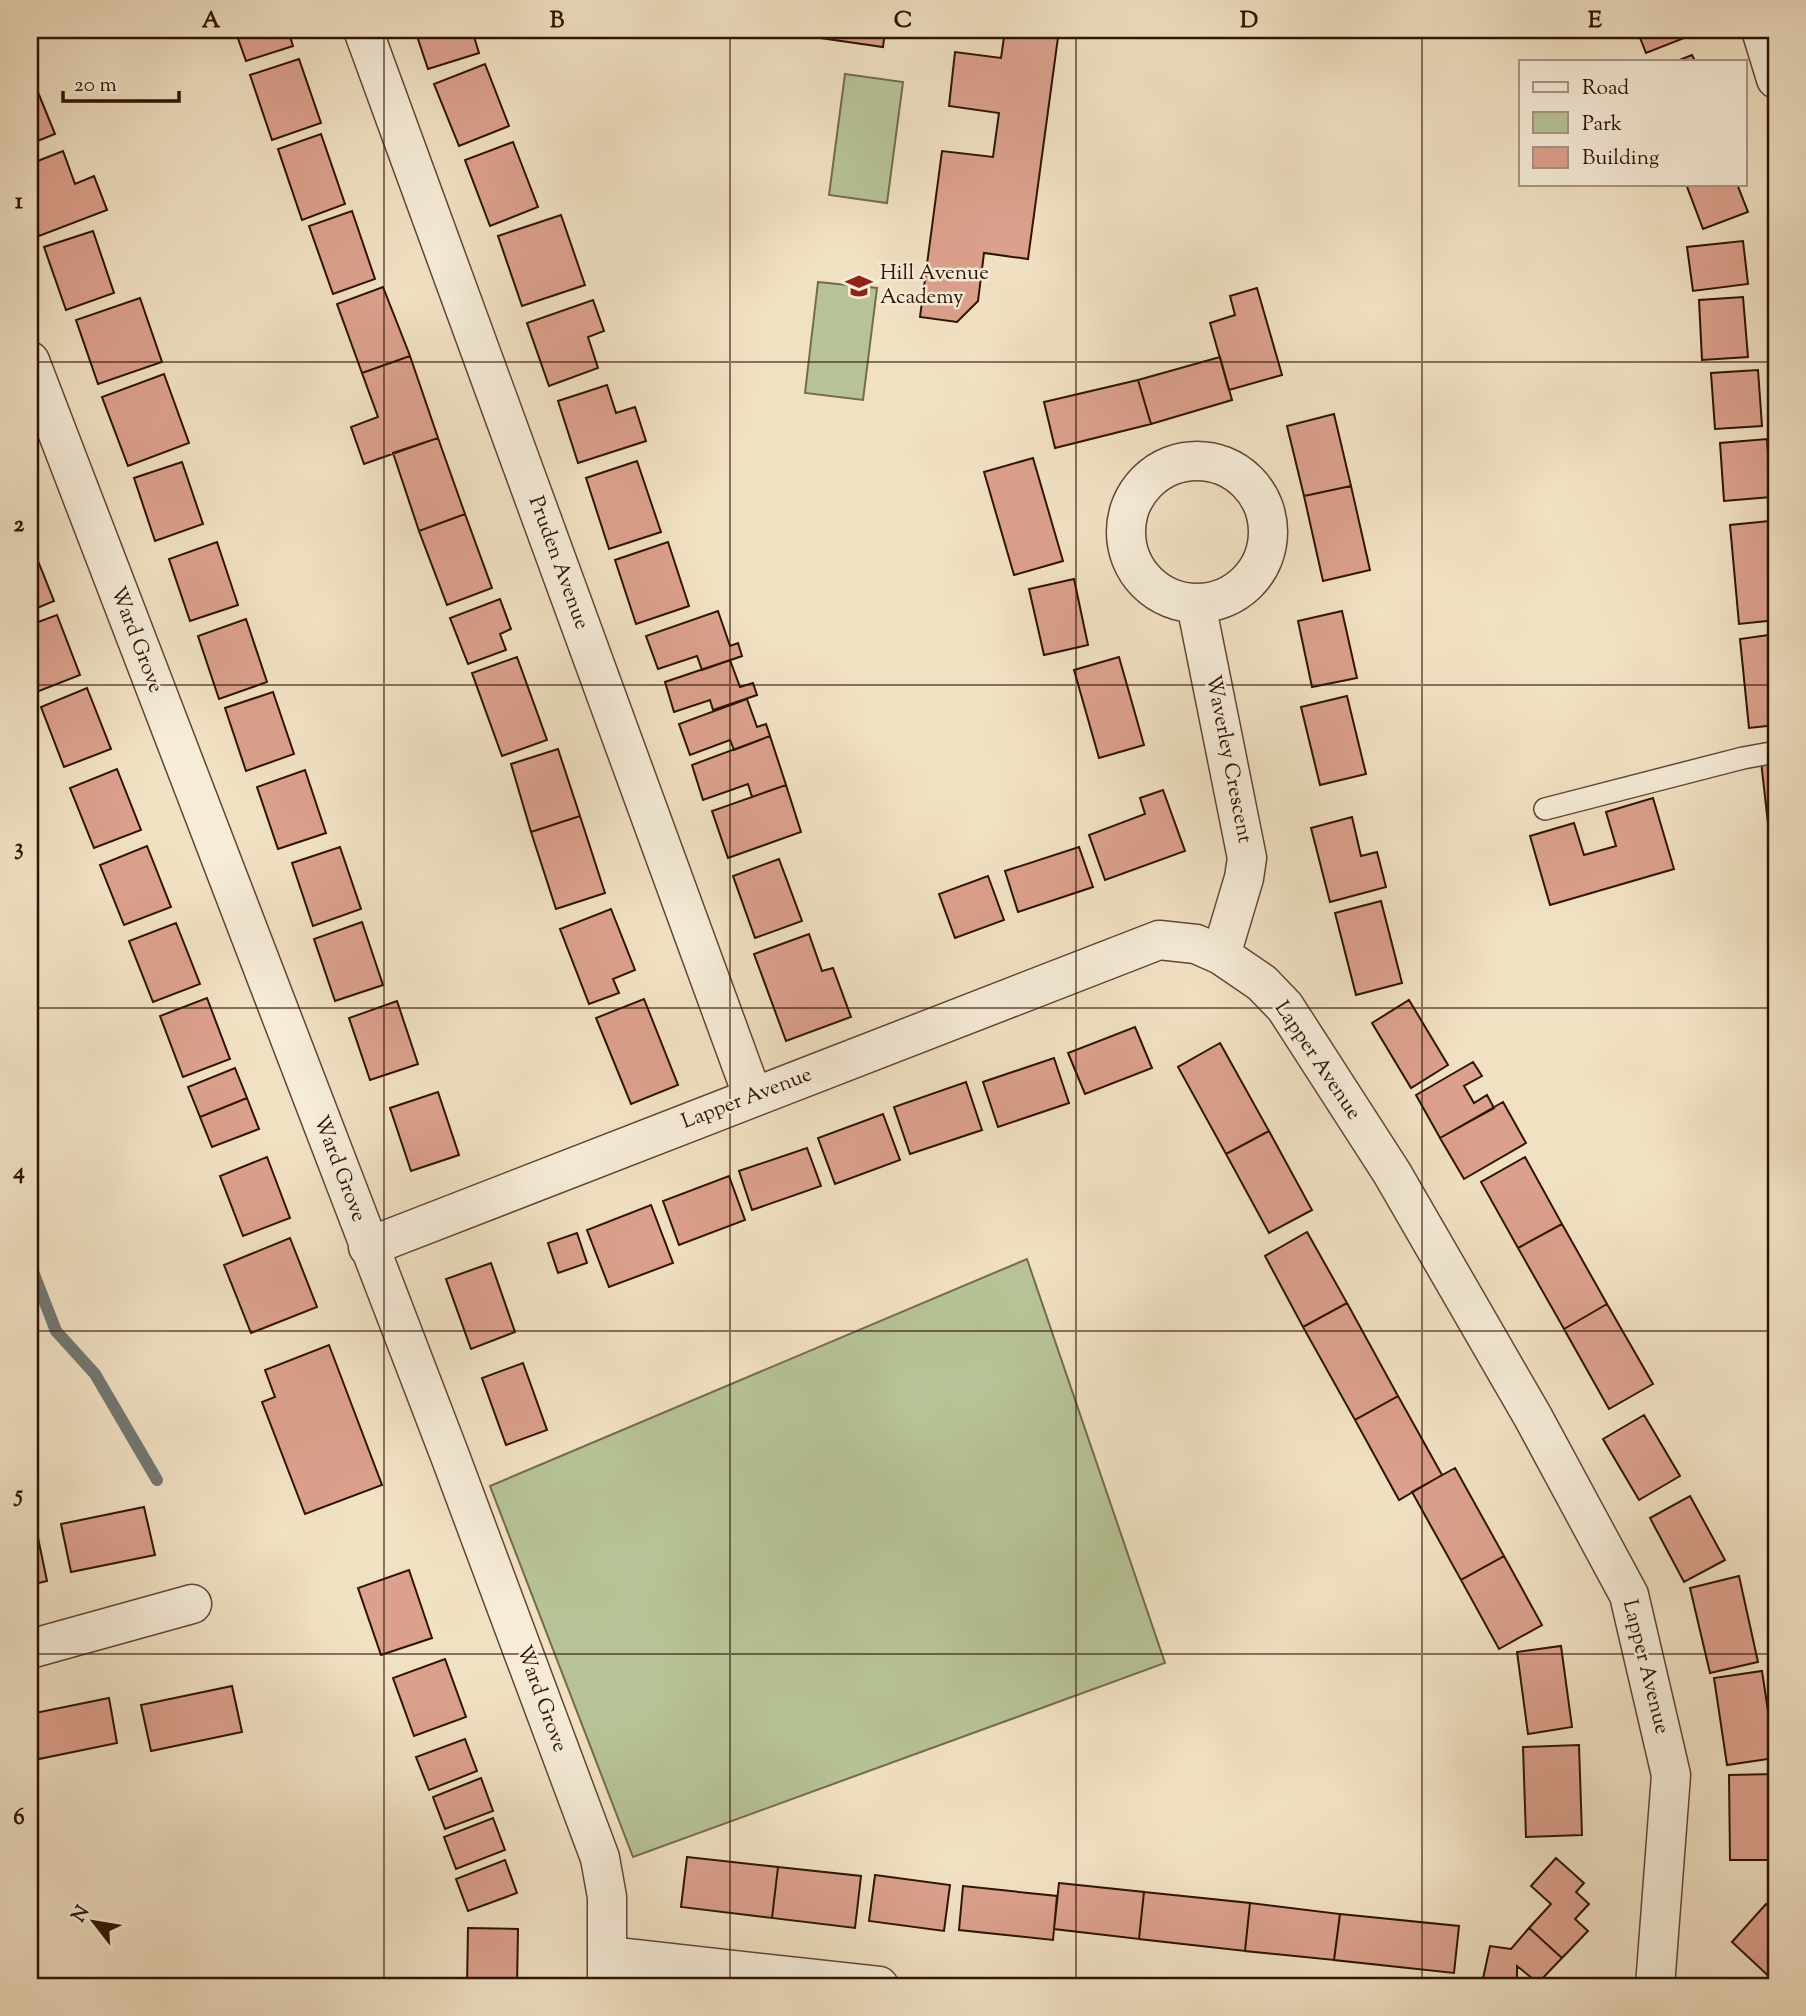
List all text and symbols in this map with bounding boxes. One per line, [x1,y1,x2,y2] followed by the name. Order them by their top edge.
[202,5,221,38] text: A
[550,5,565,38] text: B
[894,5,912,38] text: C
[1240,5,1258,38] text: D
[1588,5,1602,38] text: E
[63,60,178,104] scale bar
[1519,60,1746,186] legend
[74,71,117,101] text: 20 m
[1582,74,1629,104] text: Road
[1582,110,1623,140] text: Park
[1582,144,1659,174] text: Building
[15,186,23,219] text: 1
[880,259,989,313] place label: Hill Avenue Academy
[844,271,874,301] school or university icon: Hill Avenue Academy
[520,492,596,634] street label: Pruden Avenue
[14,509,25,542] text: 2
[102,582,170,698] street label: Ward Grove
[1197,672,1259,846] street label: Waverley Crescent
[14,832,24,865] text: 3
[1266,996,1368,1126] street label: Lapper Avenue
[677,1060,817,1138] street label: Lapper Avenue
[305,1111,373,1227] street label: Ward Grove
[12,1156,25,1189] text: 4
[13,1479,23,1512] text: 5
[1614,1597,1676,1737] street label: Lapper Avenue
[508,1641,574,1757] street label: Ward Grove
[13,1802,25,1835] text: 6
[60,1886,130,1956] north arrow
[66,1901,97,1928] text: N

